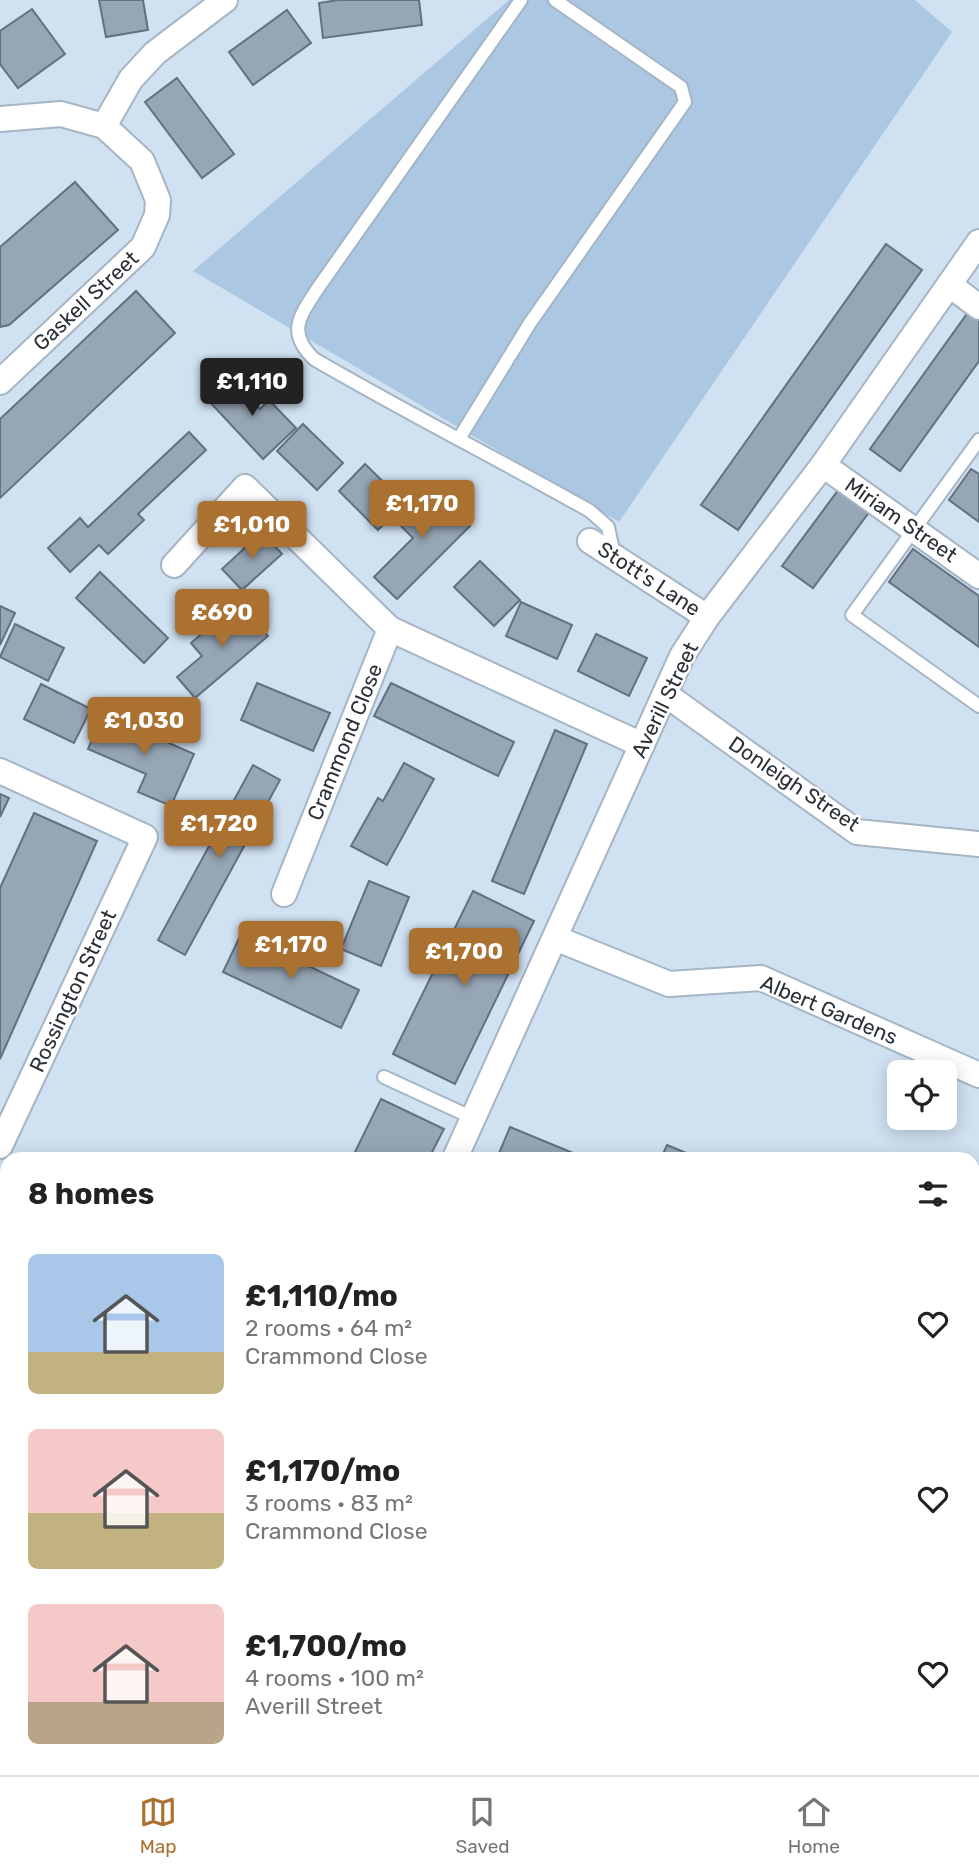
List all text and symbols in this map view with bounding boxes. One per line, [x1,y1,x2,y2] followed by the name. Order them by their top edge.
[28,246,143,356] street label: Gaskell Street
[195,358,309,418] pin: £1,110
[216,367,288,395] text: £1,110
[840,472,962,567] street label: Miriam Street
[365,480,479,540] pin: £1,170
[385,489,459,517] text: £1,170
[195,502,309,561] pin: £1,010
[214,510,290,538] text: £1,010
[593,536,705,621] street label: Stott's Lane
[181,590,263,649] pin: £690
[191,598,253,626] text: £690
[626,638,703,762] street label: Averill Street
[302,660,387,824] street label: Crammond Close
[87,698,201,757] pin: £1,030
[104,706,184,734] text: £1,030
[724,731,864,837] street label: Donleigh Street
[162,800,276,860] pin: £1,720
[180,809,258,837] text: £1,720
[24,906,121,1076] street label: Rossington Street
[234,922,348,981] pin: £1,170
[407,928,521,988] pin: £1,700
[254,930,328,958] text: £1,170
[425,937,503,965] text: £1,700
[757,969,901,1050] street label: Albert Gardens
[887,1060,957,1130] map controls
[887,1060,957,1130] button: locate
[914,1175,952,1213] icon: filters
[28,1176,154,1212] text: 8 homes
[245,1278,398,1314] text: £1,110/mo
[84,1282,168,1366] icon: home
[914,1305,952,1343] icon: heart
[245,1314,412,1342] text: 2 rooms · 64 m²
[245,1342,428,1370] text: Crammond Close
[245,1453,400,1489] text: £1,170/mo
[84,1457,168,1541] icon: home
[914,1480,952,1518] icon: heart
[245,1489,413,1517] text: 3 rooms · 83 m²
[245,1517,428,1545] text: Crammond Close
[245,1628,407,1664] text: £1,700/mo
[84,1632,168,1716] icon: home
[914,1655,952,1693] icon: heart
[245,1664,424,1692] text: 4 rooms · 100 m²
[245,1692,383,1720] text: Averill Street
[139,1793,177,1858] tab: Map
[455,1793,510,1858] tab: Saved
[788,1793,840,1858] tab: Home

